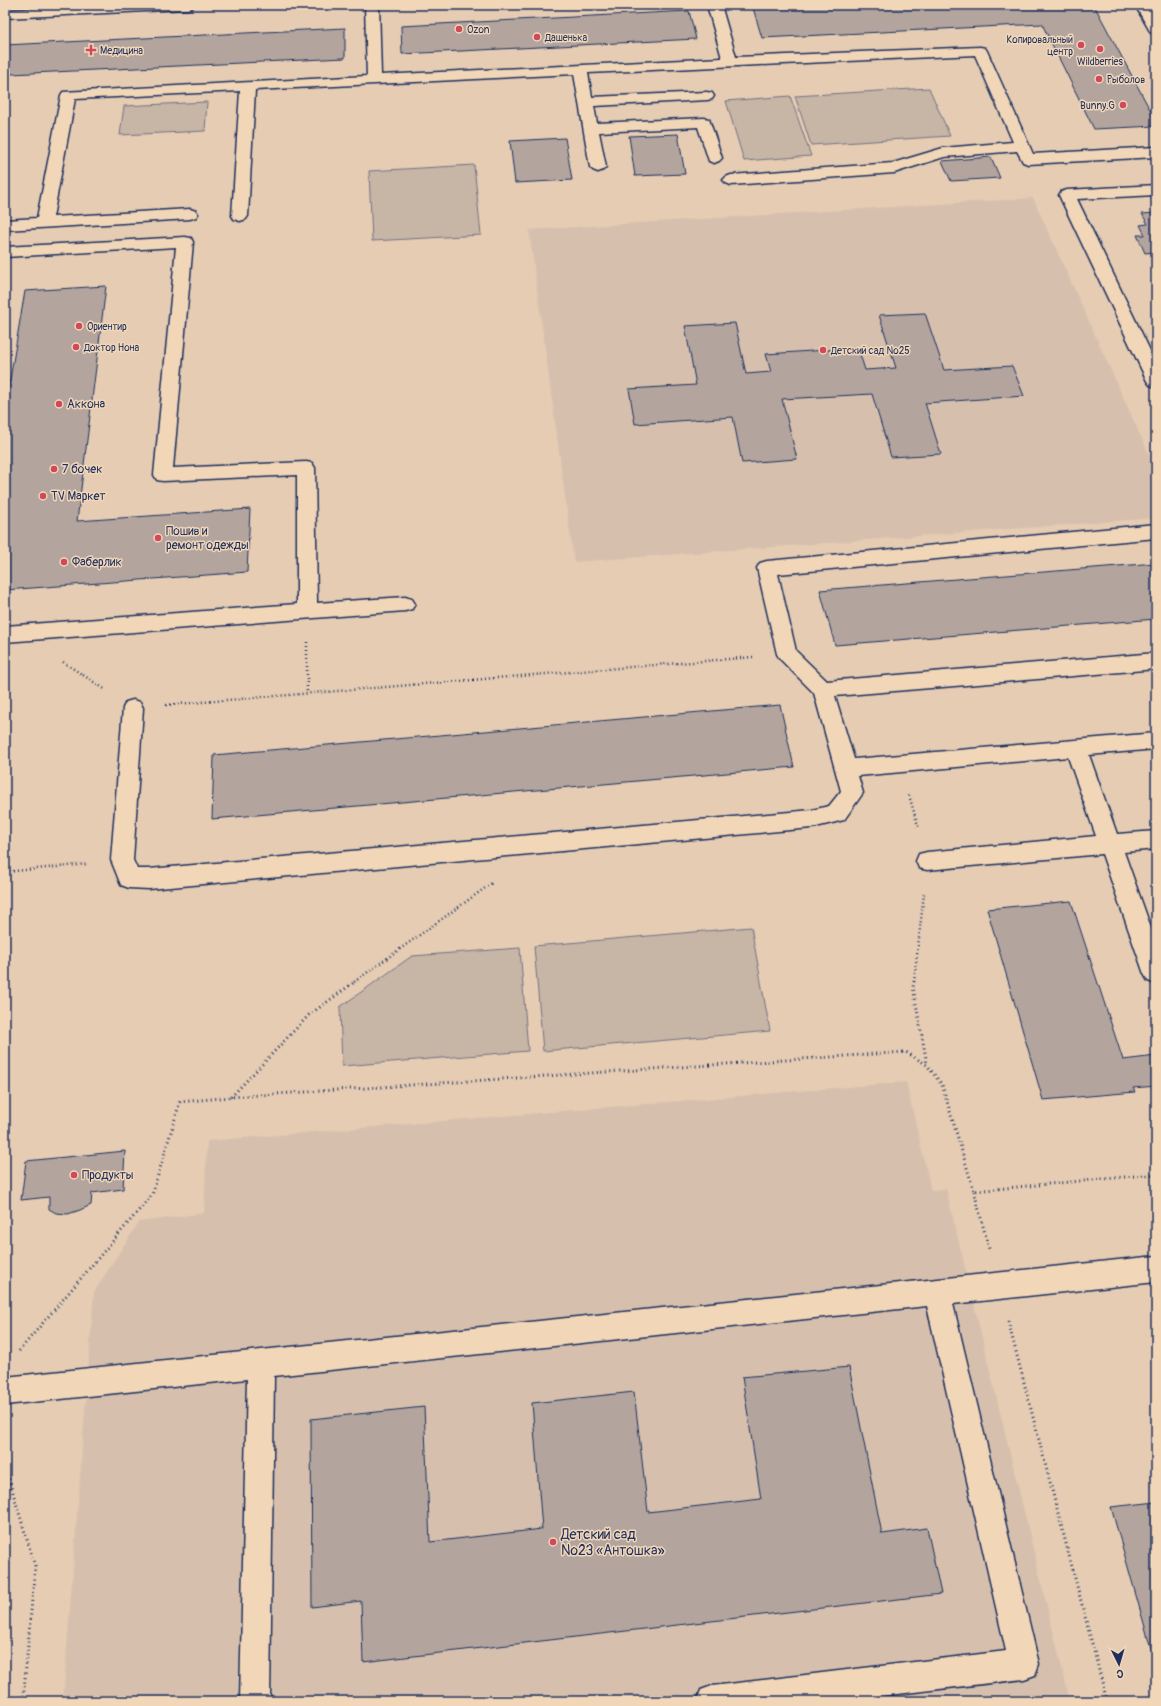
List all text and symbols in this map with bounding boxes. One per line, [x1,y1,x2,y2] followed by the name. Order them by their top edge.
[454,24,464,34] marker: Ozon
[467,24,490,36] place label: Ozon
[532,32,542,42] marker: Дашенька
[544,32,587,44] place label: Дашенька
[1007,34,1073,58] place label: Копировальный центр
[1076,40,1086,50] marker: Копировальный центр
[85,44,97,56] marker: Медицина
[1095,44,1105,54] marker: Wildberries
[100,45,143,57] place label: Медицина
[1077,56,1123,68] place label: Wildberries
[1094,74,1104,84] marker: Рыболов
[1107,74,1145,86] place label: Рыболов
[1080,100,1115,112] place label: Bunny.G
[1118,100,1128,110] marker: Bunny.G
[74,321,84,331] marker: Ориентир
[87,321,127,333] place label: Ориентир
[71,342,81,352] marker: Доктор Нона
[83,342,139,354] place label: Доктор Нона
[818,345,828,355] marker: Детский сад №25
[830,345,910,357] place label: Детский сад №25
[67,397,106,412] place label: Аккона
[54,399,64,409] marker: Аккона
[62,462,102,477] place label: 7 бочек
[49,464,59,474] marker: 7 бочек
[51,489,105,504] place label: TV Маркет
[38,491,48,501] marker: TV Маркет
[166,524,249,553] place label: Пошив и ремонт одежды
[153,533,163,543] marker: Пошив и ремонт одежды
[72,555,122,570] place label: Фаберлик
[59,557,69,567] marker: Фаберлик
[82,1168,134,1183] place label: Продукты
[69,1170,79,1180] marker: Продукты
[560,1526,665,1559] place label: Детский сад №23 «Антошка»
[548,1537,558,1547] marker: Детский сад №23 «Антошка»
[1099,1644,1139,1684] north arrow
[1116,1667,1124,1680] text: С

